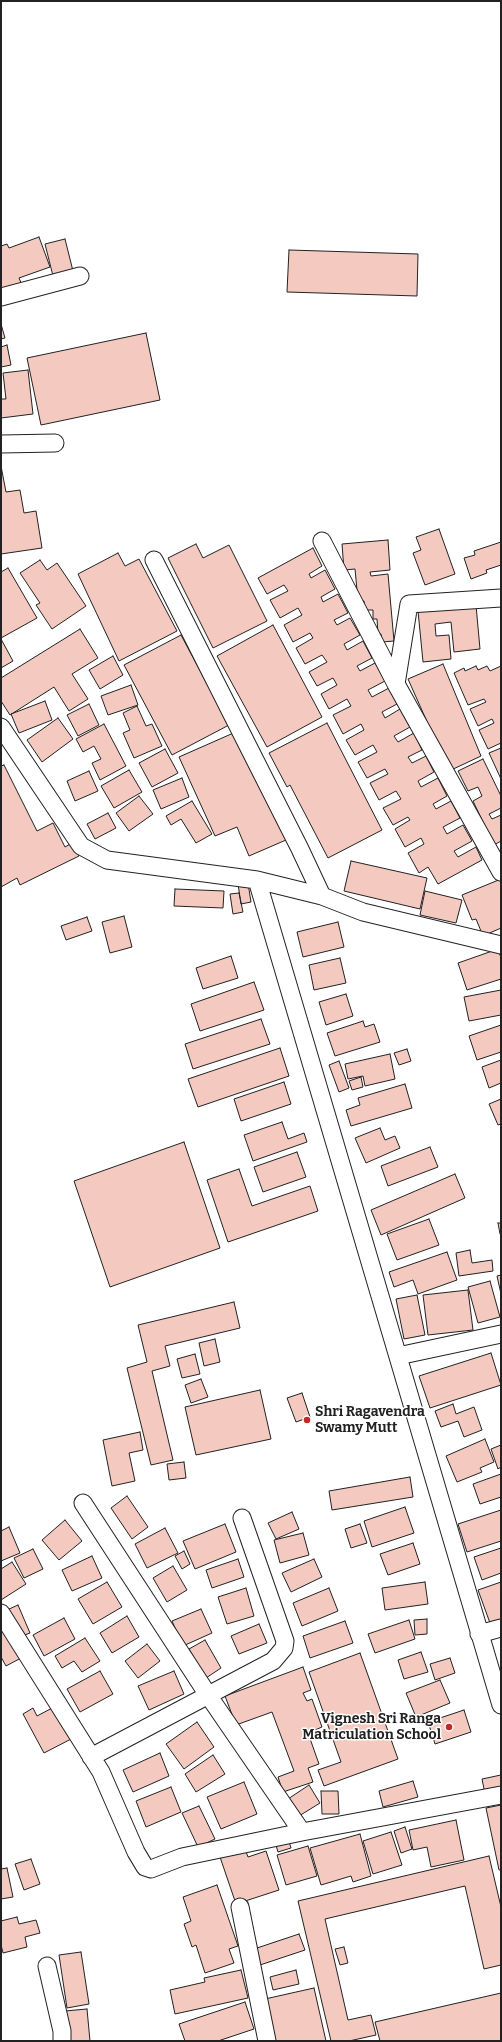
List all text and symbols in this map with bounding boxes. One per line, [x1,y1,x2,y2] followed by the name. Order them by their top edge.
[315,1404,425,1436] place label: Shri Ragavendra Swamy Mutt
[302,1415,312,1425] marker: Shri Ragavendra Swamy Mutt
[302,1711,441,1744] place label: Vignesh Sri Ranga Matriculation School
[444,1722,454,1732] marker: Vignesh Sri Ranga Matriculation School

